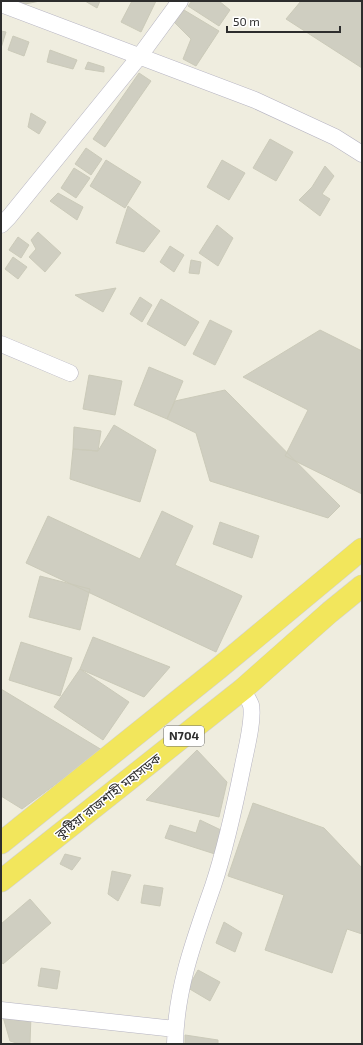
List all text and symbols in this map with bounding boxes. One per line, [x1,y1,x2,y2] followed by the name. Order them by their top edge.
[227,8,340,34] scale bar
[233,14,260,28] text: 50 m
[164,726,204,746] road number: N704
[51,749,165,844] street label: কুষ্টিয়া রাজশাহী মহাসড়ক

